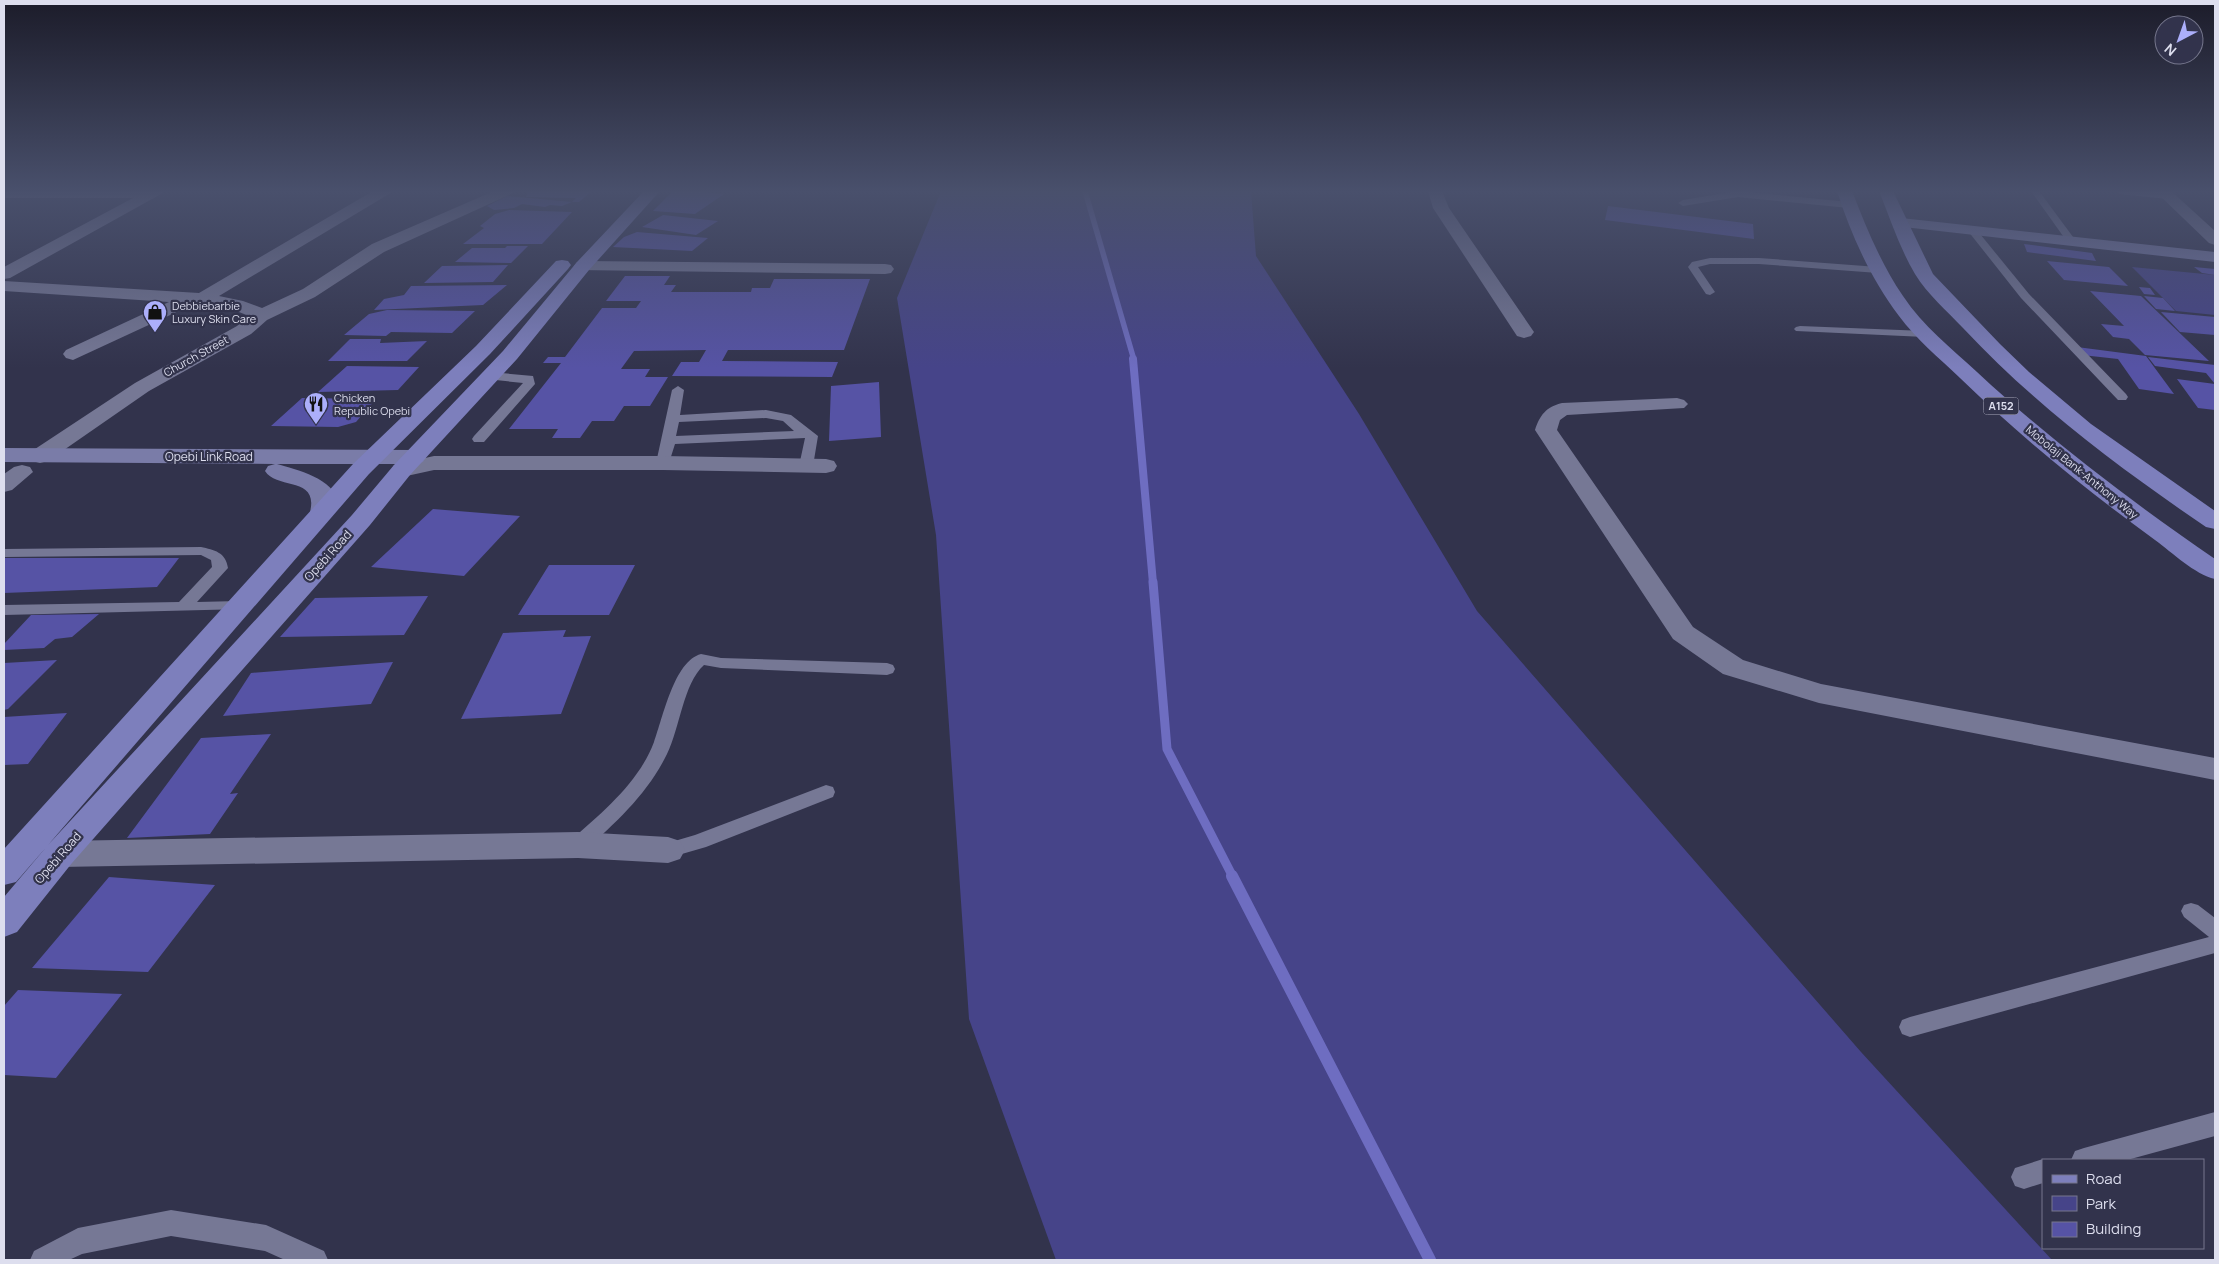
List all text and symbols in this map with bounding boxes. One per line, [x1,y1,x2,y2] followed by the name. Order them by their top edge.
[2154,15,2204,65] north arrow
[2160,40,2180,61] text: N
[172,298,257,326] place label: Debbiebarbie Luxury Skin Care
[142,299,168,333] shop icon: Debbiebarbie Luxury Skin Care
[161,332,231,380] street label: Church Street
[334,390,410,418] place label: Chicken Republic Opebi
[303,391,329,425] restaurant icon: Chicken Republic Opebi
[1984,398,2018,414] road number: A152
[2023,422,2142,522] street label: Mobolaji Bank-Anthony Way
[165,448,253,465] street label: Opebi Link Road
[300,526,355,585] street label: Opebi Road
[30,828,85,887] street label: Opebi Road
[2042,1159,2204,1249] legend
[2086,1168,2122,1189] text: Road
[2086,1193,2116,1214] text: Park
[2086,1218,2141,1239] text: Building

